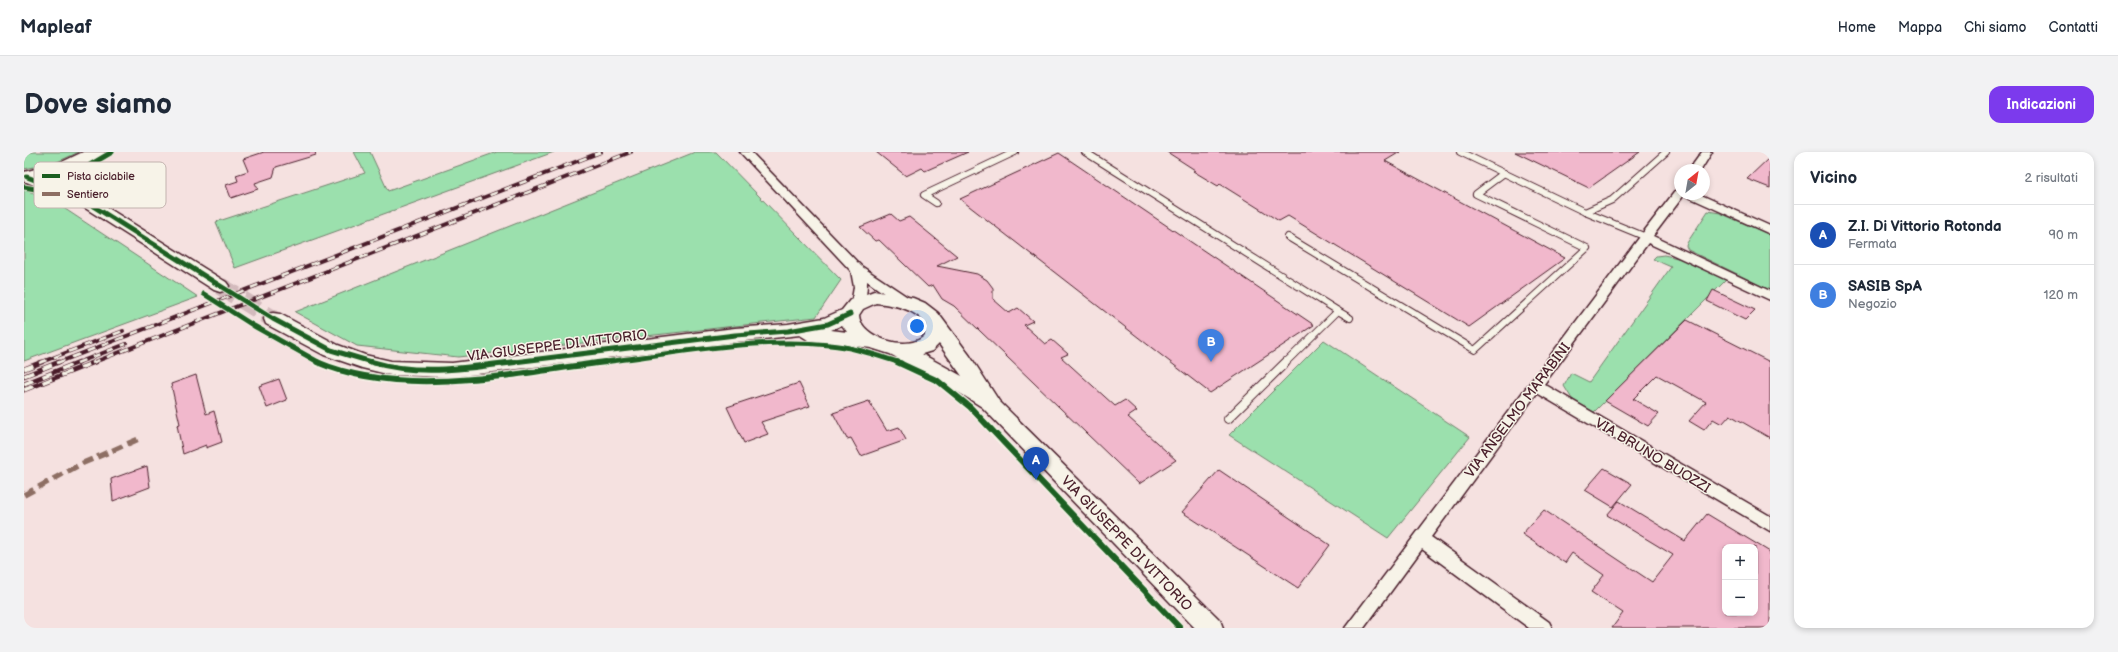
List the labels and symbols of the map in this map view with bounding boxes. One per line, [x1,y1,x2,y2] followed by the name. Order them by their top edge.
[34,162,166,208] legend
[1674,164,1710,200] north arrow
[67,170,135,183] text: Pista ciclabile
[67,188,109,201] text: Sentiero
[907,316,927,336] your location
[466,326,648,365] street label: VIA GIUSEPPE DI VITTORIO
[1198,329,1224,362] pin: B
[1461,339,1574,481] street label: VIA ANSELMO MARABINI
[1592,414,1714,497] street label: VIA BRUNO BUOZZI
[1023,447,1049,480] pin: A
[1058,472,1196,615] street label: VIA GIUSEPPE DI VITTORIO

